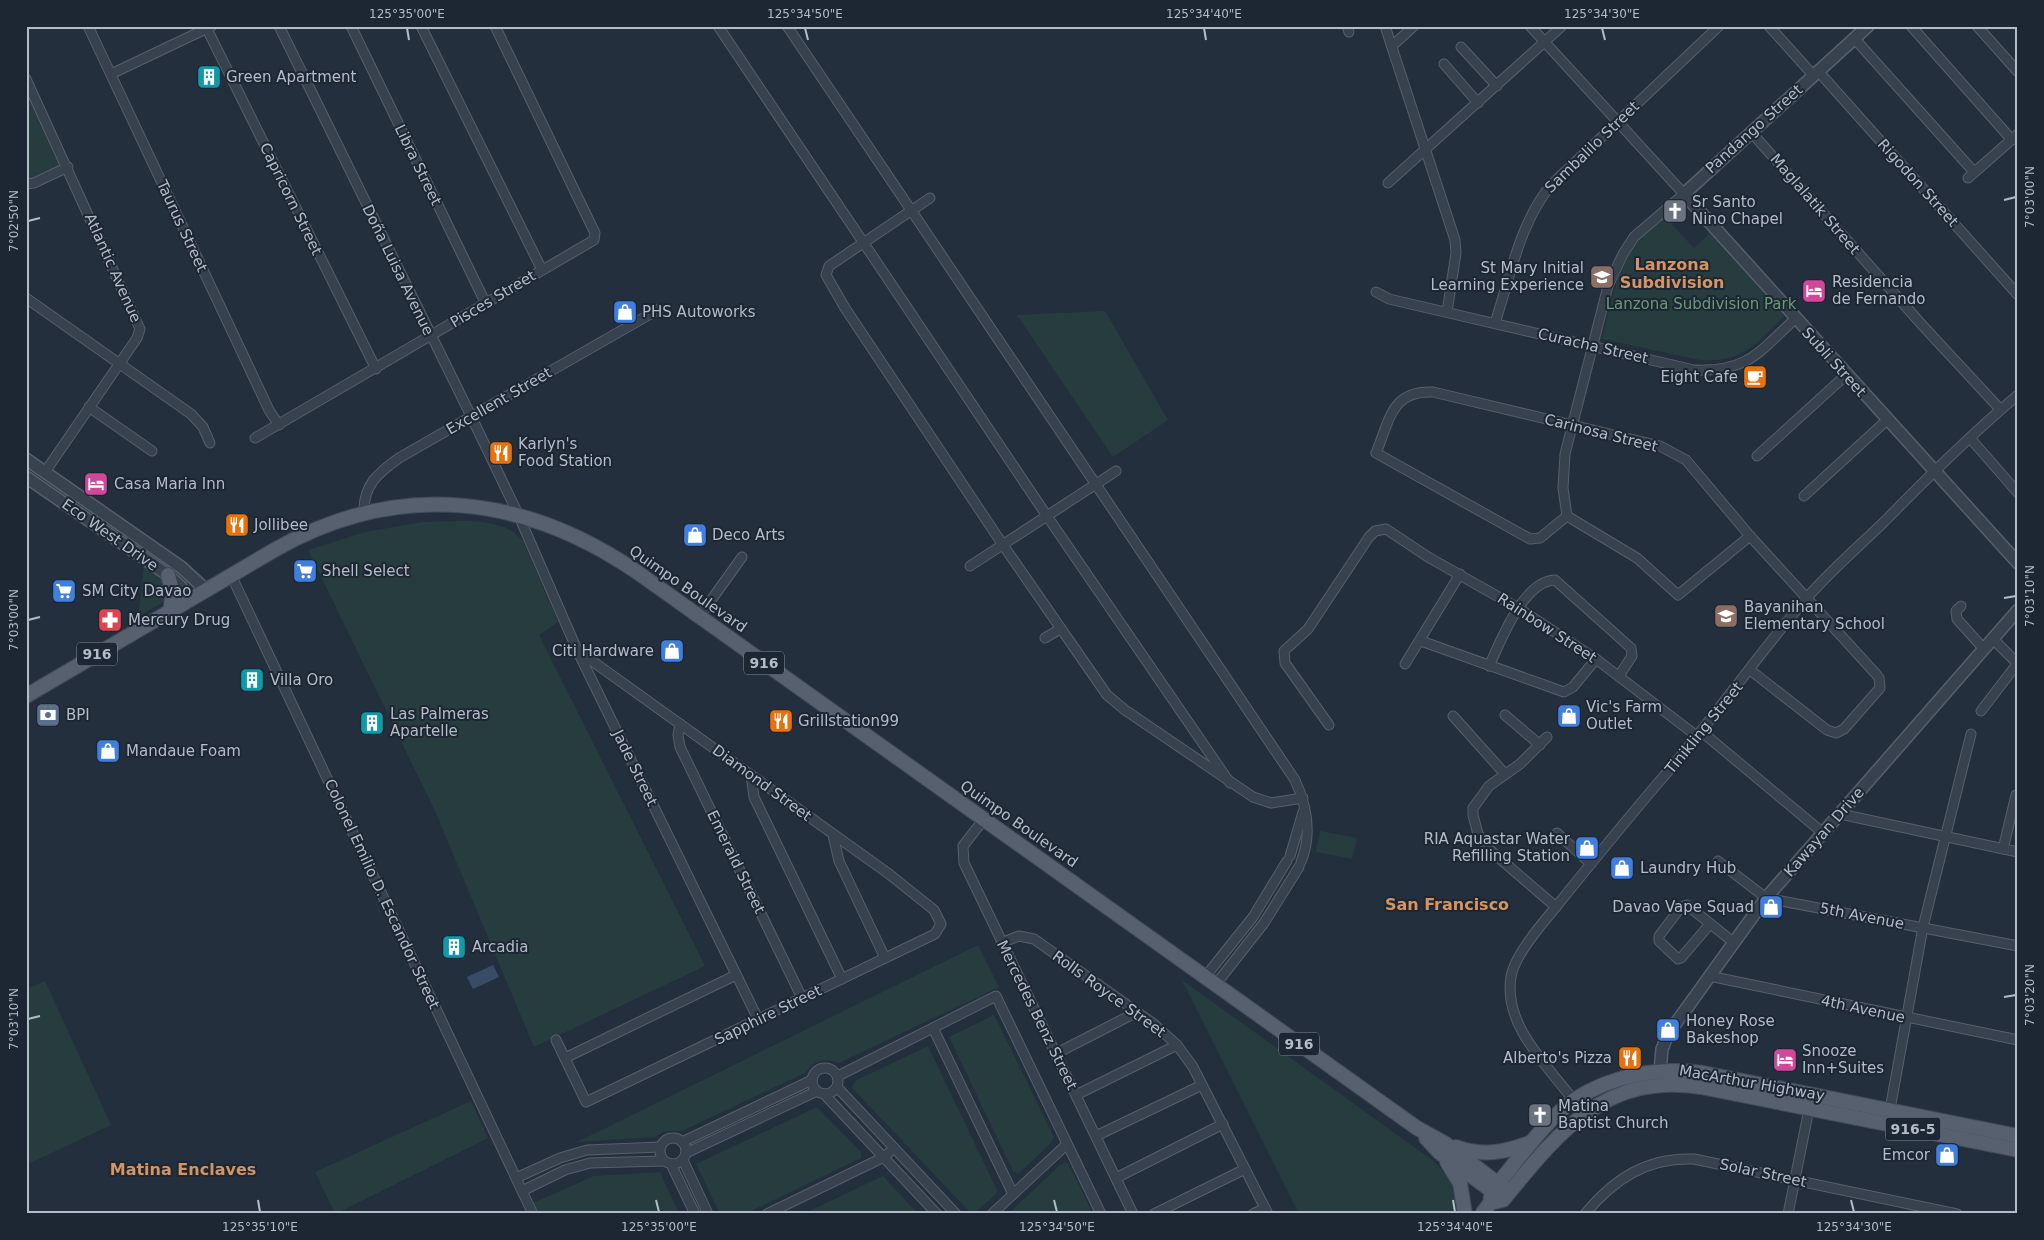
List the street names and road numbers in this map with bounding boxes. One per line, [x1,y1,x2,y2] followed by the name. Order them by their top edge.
[1702,81,1806,177] street label: Pandango Street
[1541,97,1643,197] street label: Sambalilo Street
[391,122,445,208] street label: Libra Street
[1874,135,1962,231] street label: Rigodon Street
[256,140,326,258] street label: Capricorn Street
[1766,150,1864,258] street label: Maglalatik Street
[152,176,211,275] street label: Taurus Street
[358,202,438,338] street label: Doña Luisa Avenue
[81,211,145,325] street label: Atlantic Avenue
[447,266,539,332] street label: Pisces Street
[1798,324,1870,401] street label: Subli Street
[1536,325,1650,367] street label: Curacha Street
[443,363,555,439] street label: Excellent Street
[1543,410,1660,456] street label: Carinosa Street
[58,495,162,575] street label: Eco West Drive
[626,542,750,636] street label: Quimpo Boulevard
[1494,589,1600,667] street label: Rainbow Street
[77,642,117,666] road number: 916
[744,651,784,674] road number: 916
[1661,678,1747,778] street label: Tinikling Street
[608,726,661,809] street label: Jade Street
[709,741,815,825] street label: Diamond Street
[321,776,443,1012] street label: Colonel Emilio D. Escandor Street
[957,777,1081,871] street label: Quimpo Boulevard
[1780,784,1868,880] street label: Kawayan Drive
[703,807,769,917] street label: Emerald Street
[1818,899,1906,933] street label: 5th Avenue
[993,937,1081,1093] street label: Mercedes Benz Street
[1049,947,1169,1041] street label: Rolls Royce Street
[712,981,825,1049] street label: Sapphire Street
[1819,991,1907,1027] street label: 4th Avenue
[1279,1032,1319,1056] road number: 916
[1678,1061,1826,1105] street label: MacArthur Highway
[1886,1118,1940,1140] road number: 916-5
[1718,1155,1808,1191] street label: Solar Street

